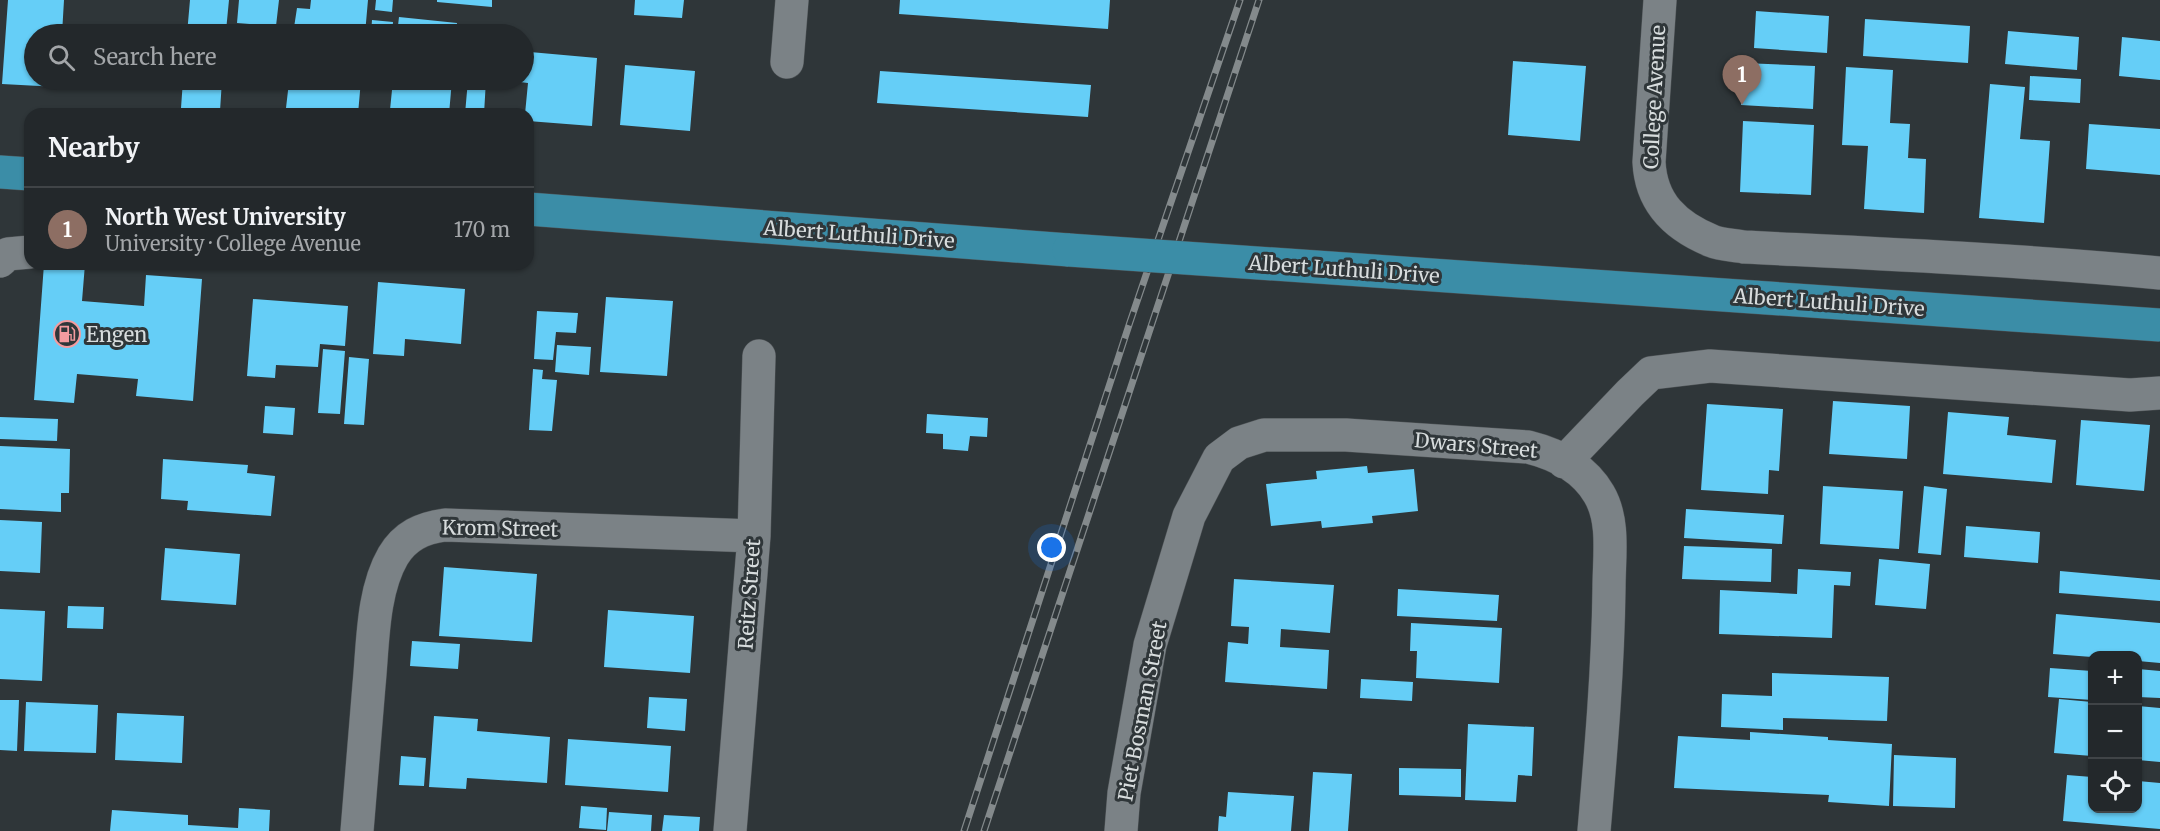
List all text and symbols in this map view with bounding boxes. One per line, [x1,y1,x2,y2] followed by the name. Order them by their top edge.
[24,24,534,90] search box
[1638,24,1670,170] street label: College Avenue
[45,41,78,74] icon: search
[93,43,216,71] text: Search here
[1722,56,1762,105] pin: 1
[48,131,140,164] text: Nearby
[105,203,346,231] text: North West University
[762,215,955,253] street label: Albert Luthuli Drive
[63,217,72,242] text: 1
[454,217,510,242] text: 170 m
[105,231,361,256] text: University · College Avenue
[1247,250,1440,288] street label: Albert Luthuli Drive
[1732,283,1925,321] street label: Albert Luthuli Drive
[52,319,82,349] fuel station icon: Engen
[86,322,147,347] place label: Engen
[1413,427,1539,463] street label: Dwars Street
[442,514,559,542] street label: Krom Street
[1037,533,1066,562] your location
[733,538,765,650] street label: Reitz Street
[1112,618,1172,803] street label: Piet Bosman Street
[2088,651,2142,813] map controls
[2088,651,2142,705] button: +
[2088,705,2142,759] button: −
[2088,759,2142,813] button: locate

